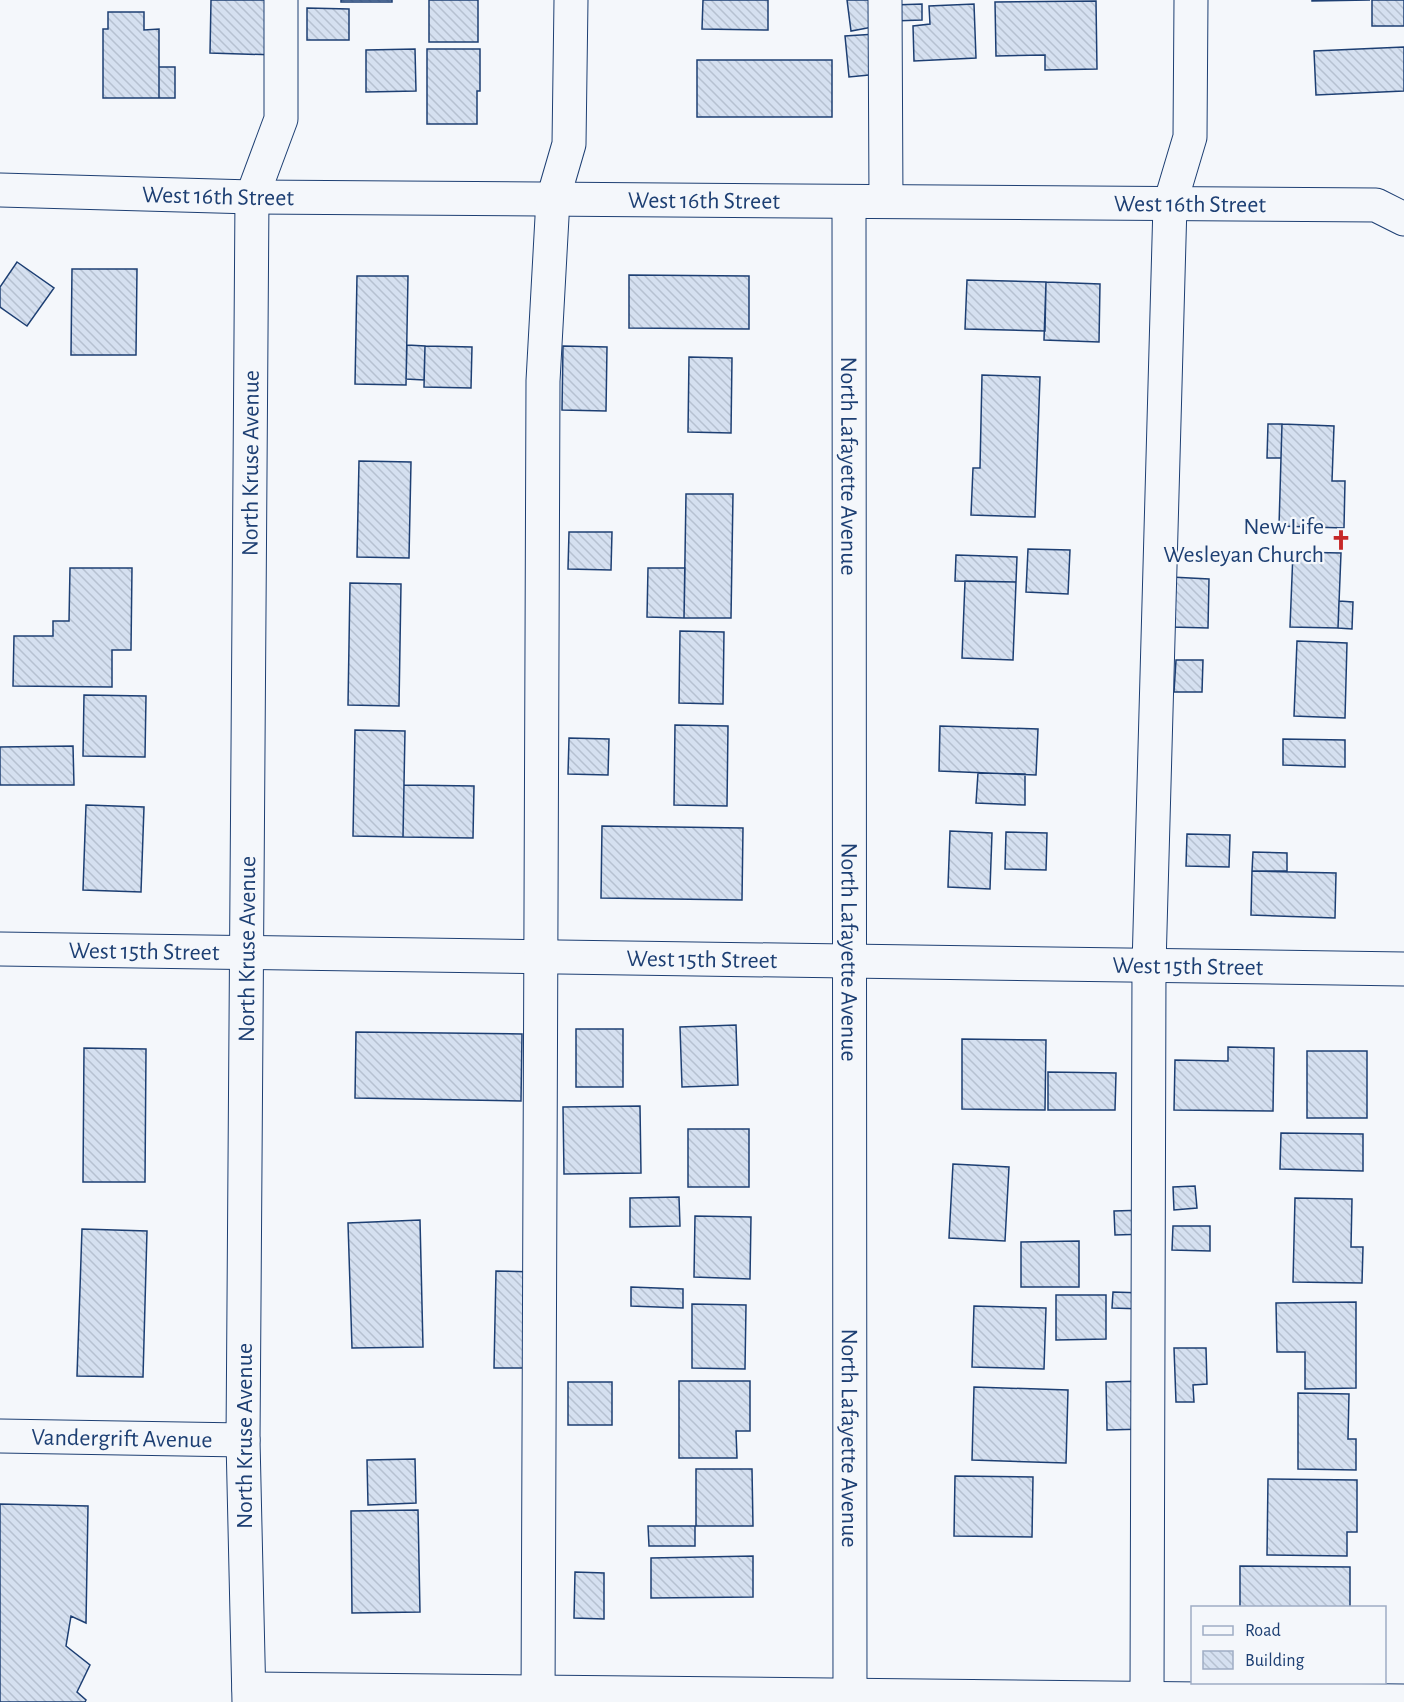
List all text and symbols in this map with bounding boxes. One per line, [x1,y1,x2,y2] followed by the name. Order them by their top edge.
[141,183,294,210] street label: West 16th Street
[628,189,780,214] street label: West 16th Street
[1114,192,1266,217] street label: West 16th Street
[836,356,860,576] street label: North Lafayette Avenue
[238,370,264,556] street label: North Kruse Avenue
[1163,515,1324,567] place label: New Life Wesleyan Church
[1329,528,1353,552] church icon: New Life Wesleyan Church
[836,842,861,1062] street label: North Lafayette Avenue
[235,856,260,1042] street label: North Kruse Avenue
[68,939,220,965] street label: West 15th Street
[626,947,778,973] street label: West 15th Street
[1112,954,1264,980] street label: West 15th Street
[837,1328,861,1548] street label: North Lafayette Avenue
[233,1343,257,1529] street label: North Kruse Avenue
[31,1426,213,1452] street label: Vandergrift Avenue
[1191,1606,1386,1684] legend
[1245,1622,1281,1640] text: Road
[1245,1652,1305,1670] text: Building

